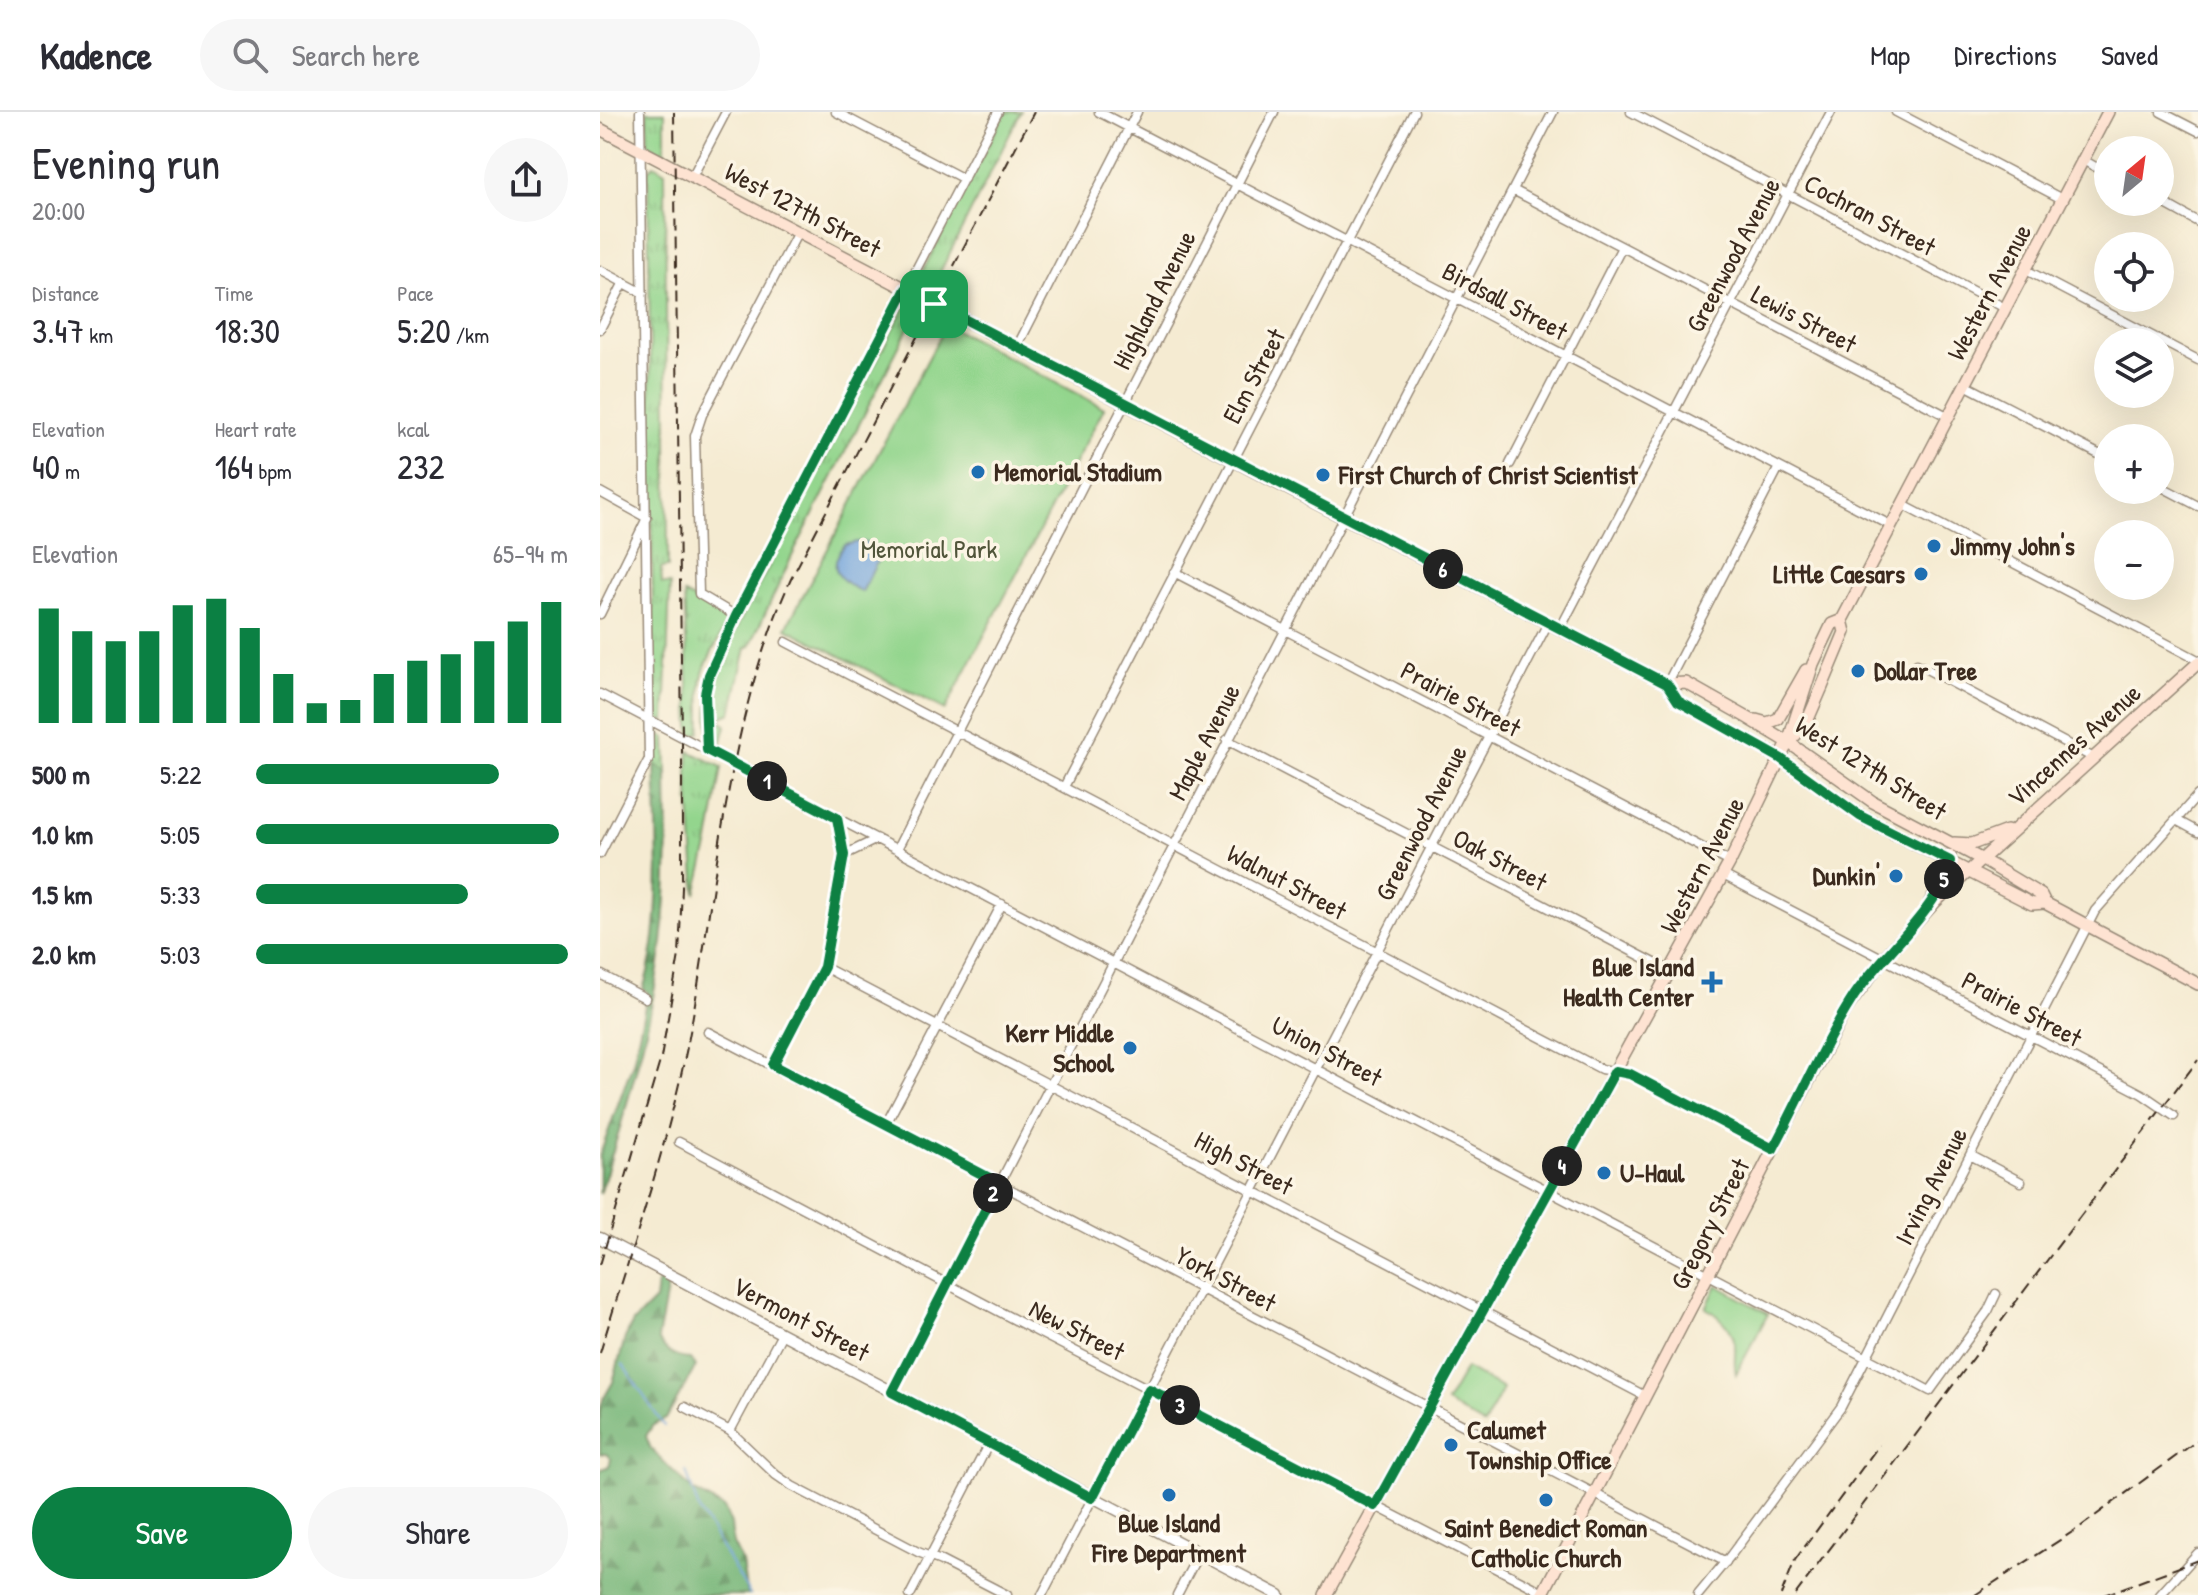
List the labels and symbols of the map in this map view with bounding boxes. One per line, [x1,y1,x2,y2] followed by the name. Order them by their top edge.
[2094,136,2174,216] north arrow
[719,154,888,266] street label: West 127th Street
[1798,165,1943,264] street label: Cochran Street
[1677,171,1788,338] street label: Greenwood Avenue
[1938,218,2039,366] street label: Western Avenue
[1104,224,1204,375] street label: Highland Avenue
[1437,253,1575,349] street label: Birdsall Street
[900,270,968,338] pin
[1746,276,1864,361] street label: Lewis Street
[1214,321,1294,429] street label: Elm Street
[994,454,1162,489] place label: Memorial Stadium
[1338,457,1639,492] place label: First Church of Christ Scientist
[969,463,987,481] marker: Memorial Stadium
[1314,466,1332,484] marker: First Church of Christ Scientist
[1950,528,2075,564] place label: Jimmy John's
[861,531,997,566] park label: Memorial Park
[1925,537,1943,555] marker: Jimmy John's
[1423,549,1463,589] pin: 6
[1773,556,1905,591] place label: Little Caesars
[1912,565,1930,583] marker: Little Caesars
[1395,652,1528,745] street label: Prairie Street
[1874,653,1978,688] place label: Dollar Tree
[1849,662,1867,680] marker: Dollar Tree
[1999,675,2148,814] street label: Vincennes Avenue
[1159,678,1248,806] street label: Maple Avenue
[1789,707,1954,829] street label: West 127th Street
[1366,739,1475,906] street label: Greenwood Avenue
[747,761,787,801] pin: 1
[1651,791,1752,939] street label: Western Avenue
[1447,820,1554,899] street label: Oak Street
[1221,835,1354,928] street label: Walnut Street
[1813,858,1880,893] place label: Dunkin'
[1924,859,1964,899] pin: 5
[1887,867,1905,885] marker: Dunkin'
[1563,949,1695,1014] place label: Blue Island Health Center
[1956,962,2089,1055] street label: Prairie Street
[1701,971,1723,993] marker: Blue Island Health Center
[1266,1007,1390,1095] street label: Union Street
[1005,1015,1115,1080] place label: Kerr Middle School
[1121,1039,1139,1057] marker: Kerr Middle School
[1886,1121,1975,1251] street label: Irving Avenue
[1189,1122,1301,1204] street label: High Street
[1542,1146,1582,1186] pin: 4
[1662,1151,1758,1295] street label: Gregory Street
[1620,1155,1686,1190] place label: U-Haul
[1595,1164,1613,1182] marker: U-Haul
[973,1173,1013,1213] pin: 2
[1170,1237,1284,1320] street label: York Street
[727,1268,877,1370] street label: Vermont Street
[1024,1291,1132,1369] street label: New Street
[1160,1385,1200,1425] pin: 3
[1466,1412,1612,1478] place label: Calumet Township Office
[1442,1436,1460,1454] marker: Calumet Township Office
[1160,1486,1178,1504] marker: Blue Island Fire Department
[1537,1491,1555,1509] marker: Saint Benedict Roman Catholic Church
[1091,1505,1247,1571] place label: Blue Island Fire Department
[1444,1510,1648,1575] place label: Saint Benedict Roman Catholic Church

